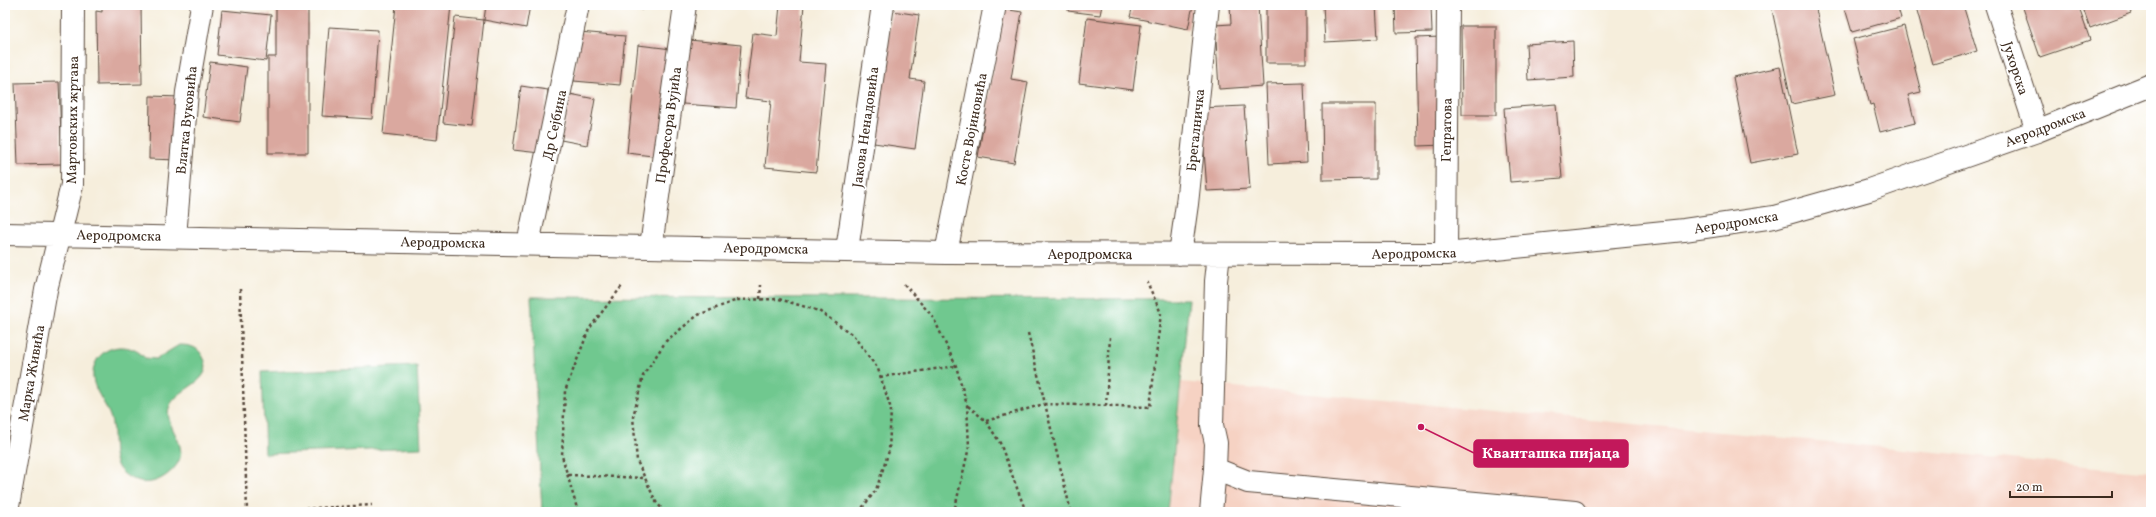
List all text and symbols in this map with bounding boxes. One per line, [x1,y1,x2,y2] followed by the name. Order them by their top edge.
[1997,39,2032,98] street label: Јухорска
[63,56,84,184] street label: Мартовских жртава
[172,65,203,175] street label: Влатка Вуковића
[652,65,687,185] street label: Професора Вујића
[849,65,884,189] street label: Јакова Ненадовића
[952,71,993,187] street label: Косте Војиновића
[539,88,572,163] street label: Др Сејбина
[1183,88,1210,172] street label: Брегалничка
[1437,98,1458,162] street label: Гепратова
[2002,104,2089,153] street label: Аеродромска
[1693,207,1780,240] street label: Аеродромска
[76,226,162,247] street label: Аеродромска
[400,233,486,254] street label: Аеродромска
[723,239,809,260] street label: Аеродромска
[1371,244,1457,265] street label: Аеродромска
[1047,246,1133,265] street label: Аеродромска
[15,323,50,423] street label: Марка Живића
[1474,440,1628,467] callout: Кванташка пијаца
[1482,444,1620,465] text: Кванташка пијаца
[2010,473,2112,499] scale bar
[2016,480,2043,496] text: 20 m

